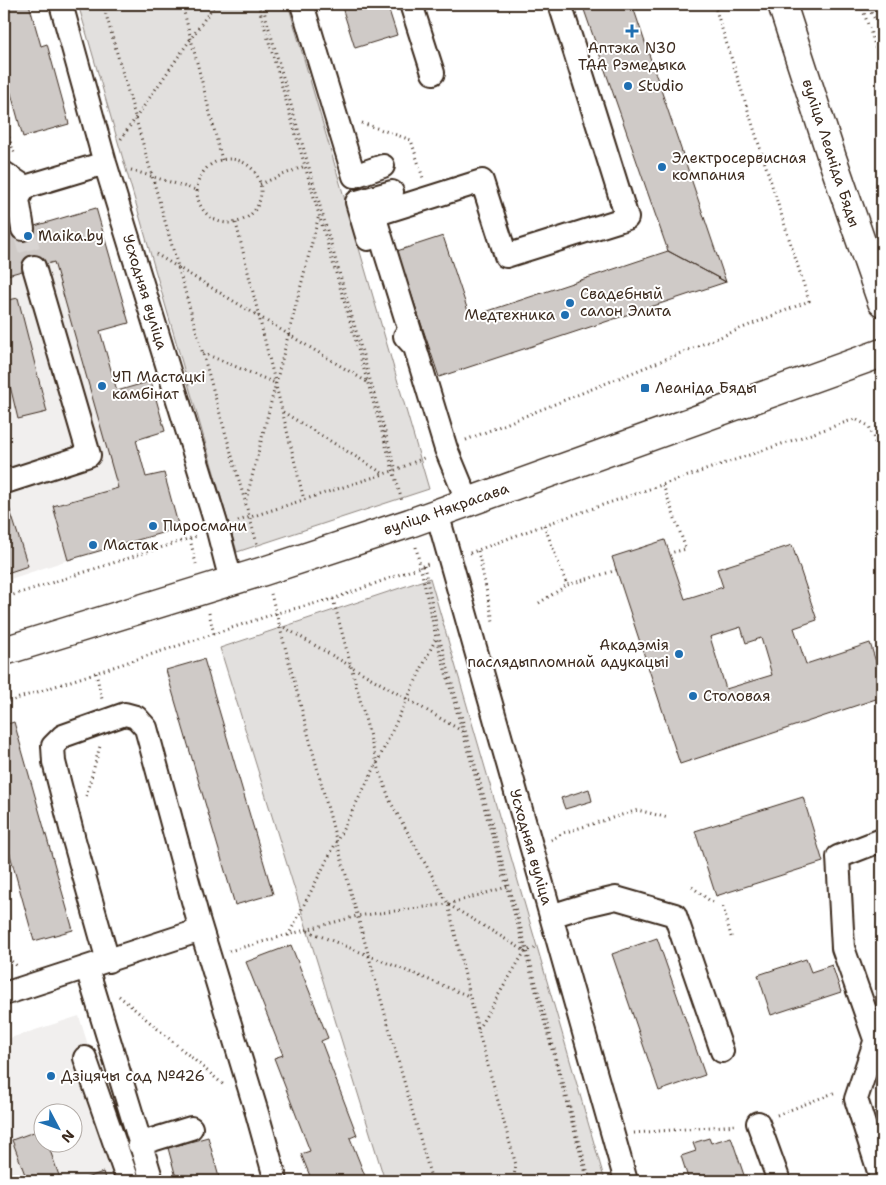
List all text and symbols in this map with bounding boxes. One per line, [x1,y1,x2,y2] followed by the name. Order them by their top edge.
[626,25,638,37] marker: Аптэка N30 ТАА Рэмедыка
[578,38,687,75] place label: Аптэка N30 ТАА Рэмедыка
[638,76,684,96] place label: Studio
[798,76,864,230] street label: вуліца Леаніда Бяды
[622,80,634,92] marker: Studio
[672,148,806,185] place label: Электросервисная компания
[656,161,668,173] marker: Электросервисная компания
[38,226,104,246] place label: Maika.by
[22,230,34,242] marker: Maika.by
[118,232,172,353] street label: Усходняя вуліца
[580,284,672,321] place label: Свадебный салон Элита
[564,297,576,309] marker: Свадебный салон Элита
[465,305,556,325] place label: Медтехника
[559,309,571,321] marker: Медтехника
[112,367,205,404] place label: УП Мастацкі камбінат
[655,378,757,398] place label: Леаніда Бяды
[96,380,108,392] marker: УП Мастацкі камбінат
[639,382,651,394] marker: Леаніда Бяды
[381,478,512,540] street label: вуліца Някрасава
[163,516,247,536] place label: Пиросмани
[147,520,159,532] marker: Пиросмани
[103,535,158,555] place label: Мастак
[87,539,99,551] marker: Мастак
[468,635,669,672] place label: Акадэмія паслядыпломнай адукацыі
[673,648,685,660] marker: Акадэмія паслядыпломнай адукацыі
[703,686,770,706] place label: Столовая
[687,690,699,702] marker: Столовая
[505,787,557,908] street label: Усходняя вуліца
[61,1066,205,1086] place label: Дзіцячы сад №426
[45,1070,57,1082] marker: Дзіцячы сад №426
[32,1102,82,1152] north arrow
[57,1126,78,1147] text: N

